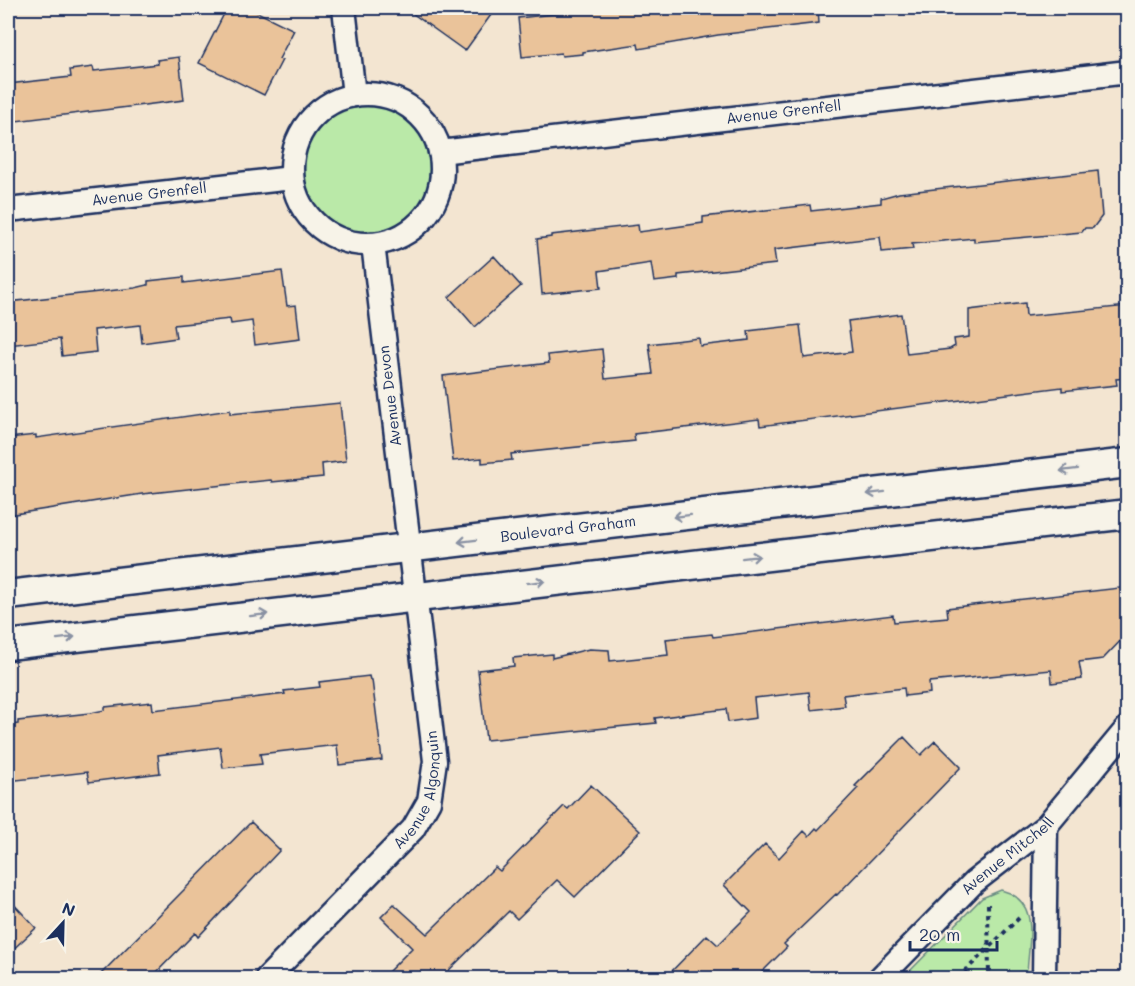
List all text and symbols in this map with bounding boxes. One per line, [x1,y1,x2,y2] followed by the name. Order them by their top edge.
[725,94,842,128] street label: Avenue Grenfell
[90,177,208,210] street label: Avenue Grenfell
[373,345,405,448] street label: Avenue Devon
[1060,465,1080,476] one-way arrow
[866,488,886,499] one-way arrow
[499,510,637,546] street label: Boulevard Graham
[673,510,692,521] one-way arrow
[458,535,478,546] one-way arrow
[740,552,760,563] one-way arrow
[526,576,546,587] one-way arrow
[249,609,269,620] one-way arrow
[55,632,75,643] one-way arrow
[388,730,444,853] street label: Avenue Algonquin
[956,812,1058,899] street label: Avenue Mitchell
[33,893,93,953] north arrow
[59,897,78,921] text: N
[910,914,997,952] scale bar
[919,922,960,946] text: 20 m

